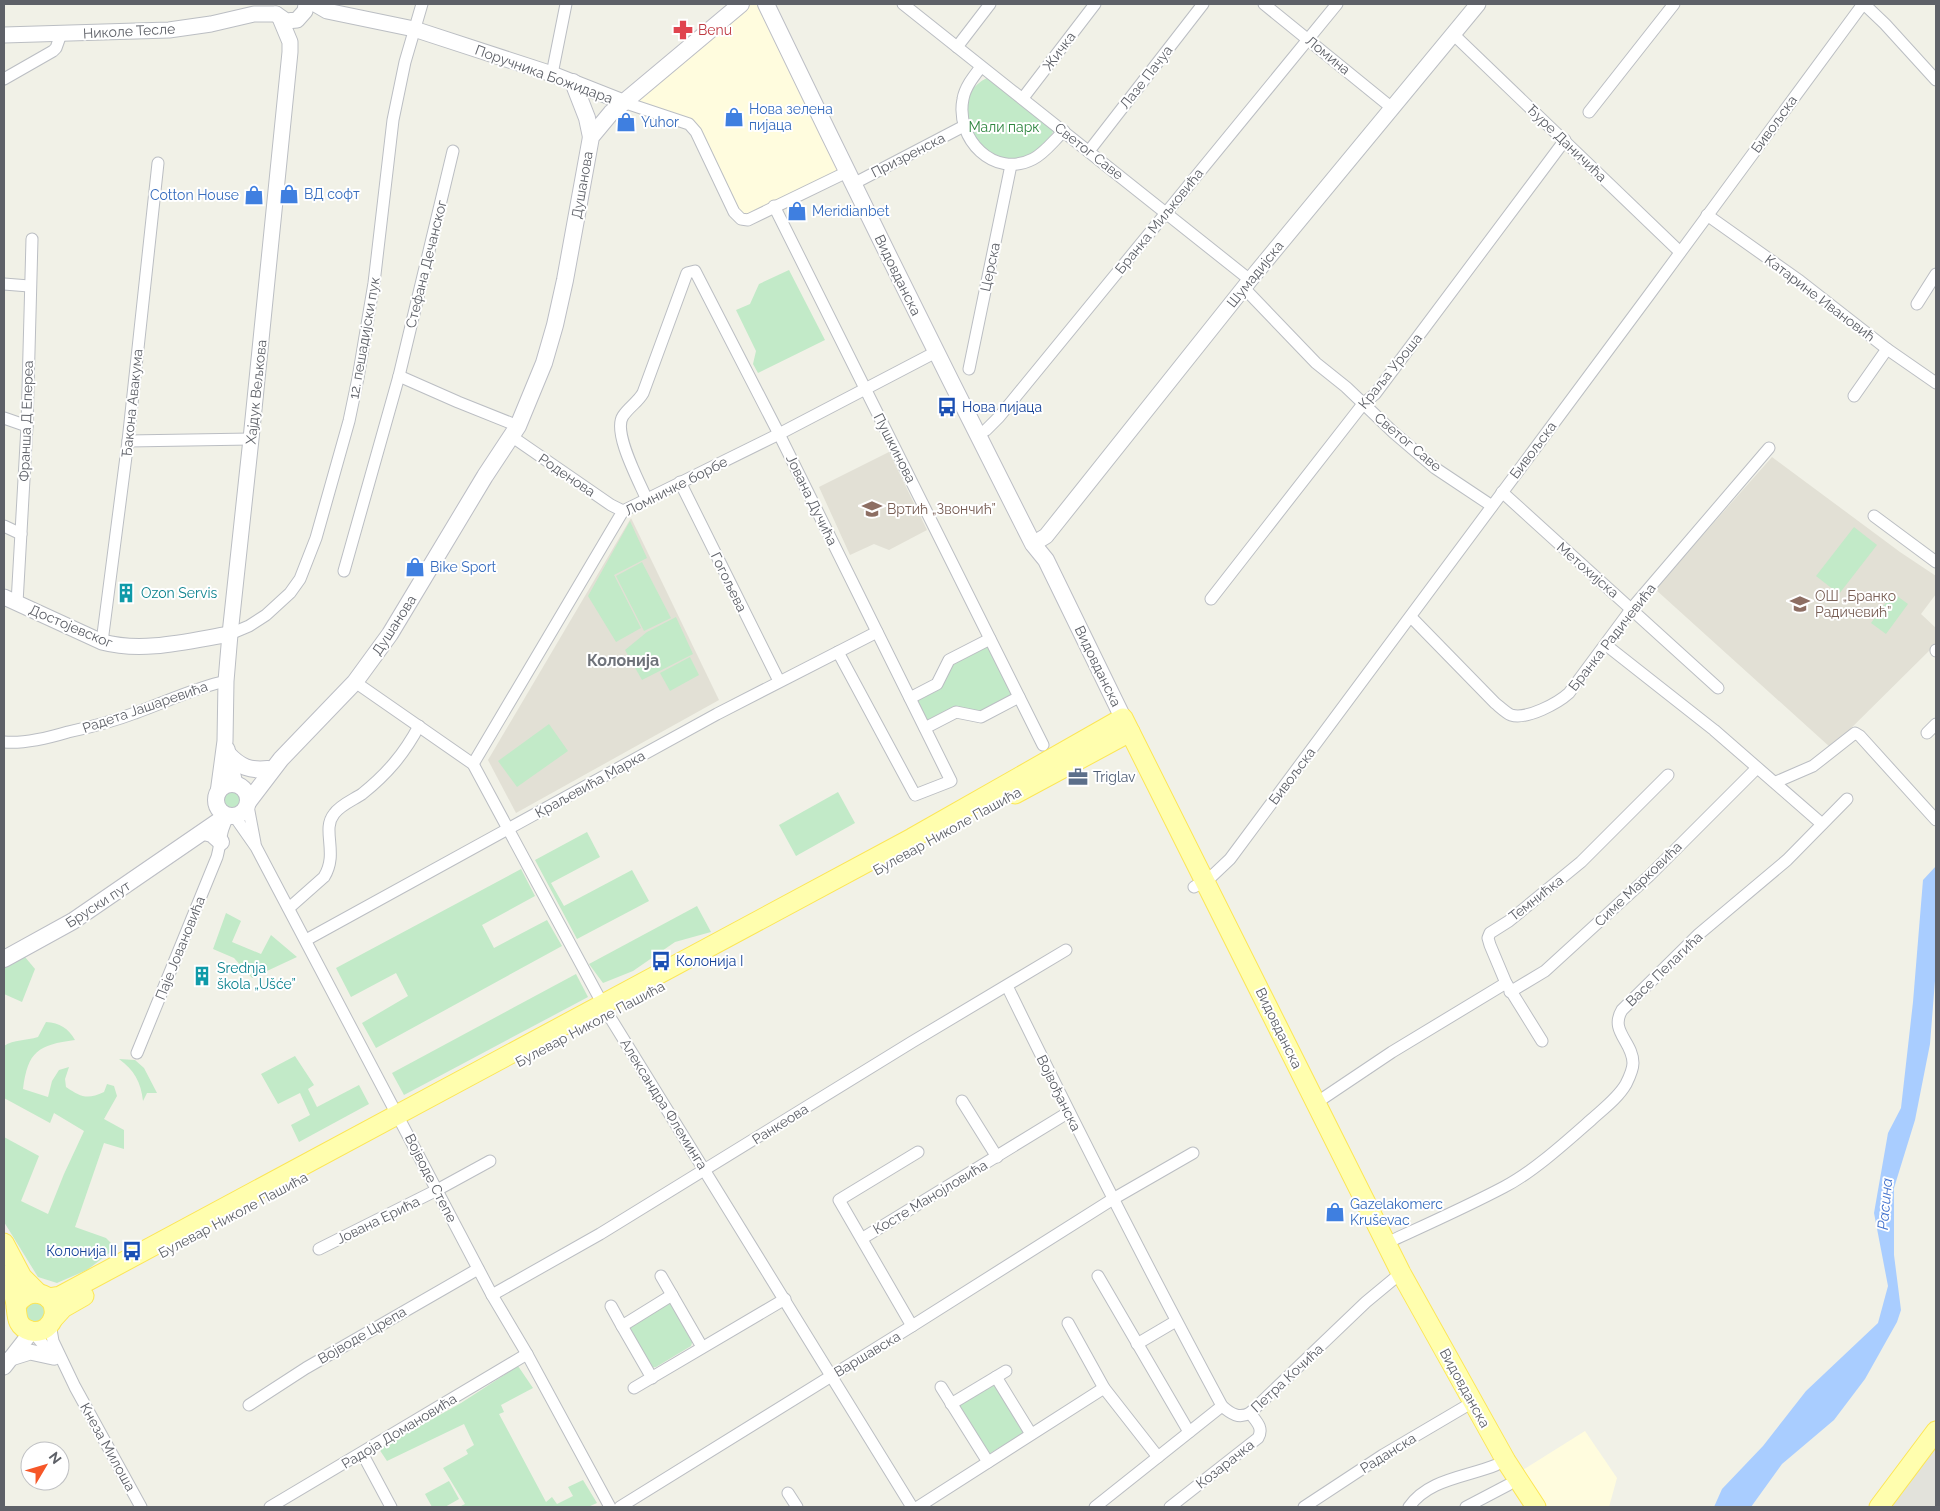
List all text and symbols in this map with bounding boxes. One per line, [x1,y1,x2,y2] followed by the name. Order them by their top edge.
[672,19,694,41] pharmacy icon: Benu
[82,21,176,41] street label: Николе Тесле
[698,22,732,38] place label: Benu
[1039,29,1079,73] street label: Жичка
[1303,32,1353,78] street label: Ломина
[473,42,615,106] street label: Поручника Божидара
[1116,42,1176,112] street label: Лазе Пачуа
[1748,92,1800,156] street label: Бивољска
[749,101,833,133] place label: Нова зелена пијаца
[1524,101,1610,185] street label: Ђуре Даничића
[723,106,745,128] shop icon: Нова зелена пијаца
[615,111,637,133] shop icon: Yuhor
[641,114,679,130] place label: Yuhor
[968,119,1040,135] park label: Мали парк
[1052,119,1126,183] street label: Светог Саве
[868,129,948,181] street label: Призренска
[568,150,596,220] street label: Душанова
[1112,165,1206,277] street label: Бранка Миљковића
[278,183,300,205] shop icon: ВД софт
[243,184,265,206] shop icon: Cotton House
[304,186,360,202] place label: ВД софт
[150,187,239,203] place label: Cotton House
[402,198,450,330] street label: Стефана Дечанског
[786,200,808,222] shop icon: Meridianbet
[812,203,890,219] place label: Meridianbet
[872,232,924,318] street label: Видовданска
[1223,238,1287,310] street label: Шумадијска
[977,241,1003,293] street label: Церска
[1762,251,1878,345] street label: Катарине Ивановић
[345,276,383,400] street label: 12. пешадијски пук
[1355,330,1425,412] street label: Краља Уроша
[243,339,269,445] street label: Хајдук Вељкова
[118,348,146,458] street label: Ђакона Авакума
[16,360,36,482] street label: Франша Д Епереа
[936,396,958,418] bus stop icon: Нова пијаца
[962,399,1042,415] place label: Нова пијаца
[1371,409,1445,475] street label: Светог Саве
[871,411,919,485] street label: Пушкинова
[1506,418,1560,482] street label: Бивољска
[536,450,598,500] street label: Роденова
[783,452,841,548] street label: Јована Дучића
[622,453,730,519] street label: Ломничке борбе
[861,498,883,520] school or university icon: Вртић „Звончић”
[887,501,996,517] place label: Вртић „Звончић”
[1554,539,1622,601] street label: Метохијска
[708,550,750,614] street label: Гогољева
[404,556,426,578] shop icon: Bike Sport
[430,559,497,575] place label: Bike Sport
[1565,580,1659,694] street label: Бранка Радичевића
[115,582,137,604] building icon: Ozon Servis
[141,585,217,601] place label: Ozon Servis
[1815,588,1896,620] place label: ОШ „Бранко Радичевић”
[369,592,419,658] street label: Душанова
[1789,593,1811,615] school or university icon: ОШ „Бранко Радичевић”
[27,601,115,651] street label: Достојевског
[1072,623,1124,709] street label: Видовданска
[587,651,659,670] district label: Колонија
[80,678,210,736] street label: Радета Јашаревића
[1265,744,1319,808] street label: Бивољска
[532,747,648,821] street label: Краљевића Марка
[1067,766,1089,788] office icon: Triglav
[1093,769,1136,785] place label: Triglav
[870,784,1024,878] street label: Булевар Николе Пашића
[1591,838,1685,930] street label: Симе Марковића
[1506,872,1566,924] street label: Темнићка
[63,877,134,931] street label: Бруски пут
[152,894,208,1002] street label: Паје Јовановића
[1622,929,1706,1009] street label: Васе Пелагића
[650,950,672,972] bus stop icon: Колонија I
[676,953,743,969] place label: Колонија I
[217,960,296,992] place label: Srednja škola „Ušće”
[191,965,213,987] building icon: Srednja škola „Ušće”
[513,978,667,1070] street label: Булевар Николе Пашића
[1253,985,1305,1071] street label: Видовданска
[617,1036,711,1172] street label: Александра Флеминга
[1034,1052,1084,1134] street label: Војвођанска
[749,1101,811,1147] street label: Ранкеова
[402,1131,460,1225] street label: Војводе Степе
[870,1157,990,1237] street label: Косте Манојловића
[156,1169,310,1261] street label: Булевар Николе Пашића
[1874,1177,1896,1231] water label: Расина
[334,1193,422,1247] street label: Јована Ерића
[1350,1196,1443,1228] place label: Gazelakomerc Kruševac
[1324,1201,1346,1223] shop icon: Gazelakomerc Kruševac
[121,1240,143,1262] bus stop icon: Колонија II
[46,1243,117,1259] place label: Колонија II
[315,1303,409,1367] street label: Војводе Црепа
[831,1328,903,1380] street label: Варшавска
[1248,1340,1326,1416] street label: Петра Кочића
[1437,1346,1493,1430] street label: Видовданска
[339,1390,459,1472] street label: Радоја Домановића
[77,1400,139,1494] street label: Кнеза Милоша
[1357,1430,1419,1476] street label: Раданска
[1193,1436,1257,1492] street label: Козарачка
[20,1441,70,1491] north arrow
[46,1449,65,1467] text: N

